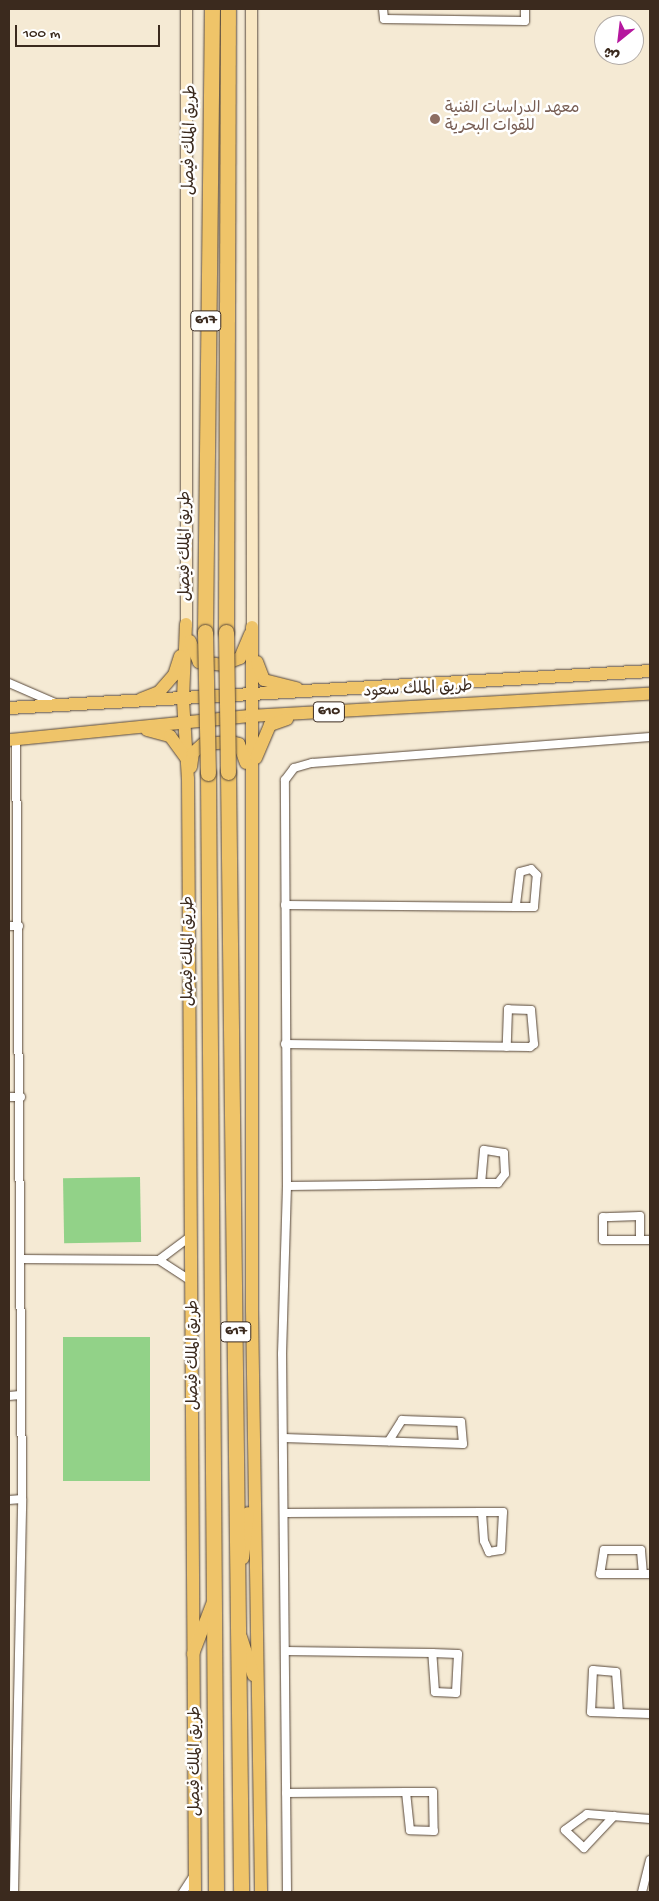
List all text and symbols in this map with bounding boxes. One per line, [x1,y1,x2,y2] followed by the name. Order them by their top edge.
[18,15,162,47] scale bar
[594,15,644,65] north arrow
[23,25,60,43] text: 100 m
[601,42,623,64] text: ش
[181,85,203,195] street label: طريق الملك فيصل
[445,100,580,138] place label: معهد الدراسات الفنية للقوات البحرية
[429,113,441,125] marker: معهد الدراسات الفنية للقوات البحرية
[190,308,222,334] road number: 617
[177,491,197,601] street label: طريق الملك فيصل
[363,679,473,703] street label: طريق الملك سعود
[313,700,345,724] road number: 610
[180,896,200,1006] street label: طريق الملك فيصل
[185,1300,205,1410] street label: طريق الملك فيصل
[220,1320,252,1344] road number: 617
[187,1706,207,1816] street label: طريق الملك فيصل

